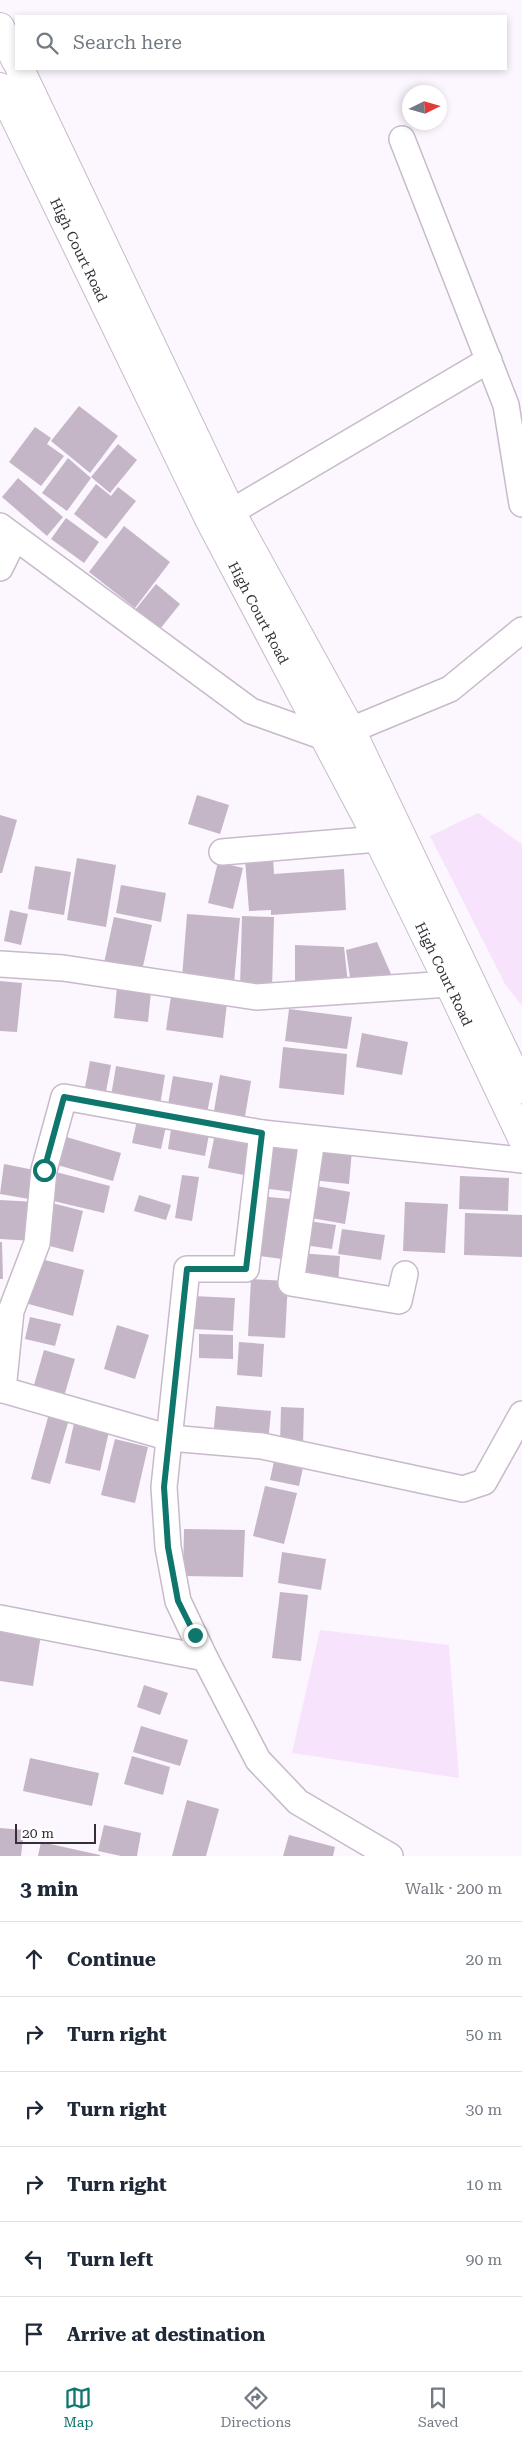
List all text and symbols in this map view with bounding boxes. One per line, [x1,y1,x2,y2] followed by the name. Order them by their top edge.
[15,15,507,70] search box
[33,29,61,57] icon: search
[73,31,182,54] text: Search here
[402,85,447,130] north arrow
[47,195,111,304] street label: High Court Road
[225,559,292,667] street label: High Court Road
[412,919,476,1028] street label: High Court Road
[33,1159,56,1182] route start
[184,1624,207,1647] route end
[15,1821,96,1844] scale bar
[22,1825,54,1841] text: 20 m
[20,1877,78,1901] text: 3 min
[405,1879,502,1898] text: Walk · 200 m
[20,1945,48,1973] icon: ahead
[67,1948,156,1971] text: Continue
[465,1950,502,1969] text: 20 m
[20,2020,48,2048] icon: right
[67,2023,167,2046] text: Turn right
[465,2025,502,2044] text: 50 m
[20,2095,48,2123] icon: right
[67,2098,167,2121] text: Turn right
[465,2100,502,2119] text: 30 m
[20,2170,48,2198] icon: right
[67,2173,167,2196] text: Turn right
[465,2175,502,2194] text: 10 m
[20,2245,48,2273] icon: left
[67,2248,153,2271] text: Turn left
[465,2250,502,2269] text: 90 m
[20,2320,48,2348] icon: arrive
[67,2323,265,2346] text: Arrive at destination
[64,2384,93,2430] tab: Map
[220,2384,291,2430] tab: Directions
[418,2384,459,2430] tab: Saved

